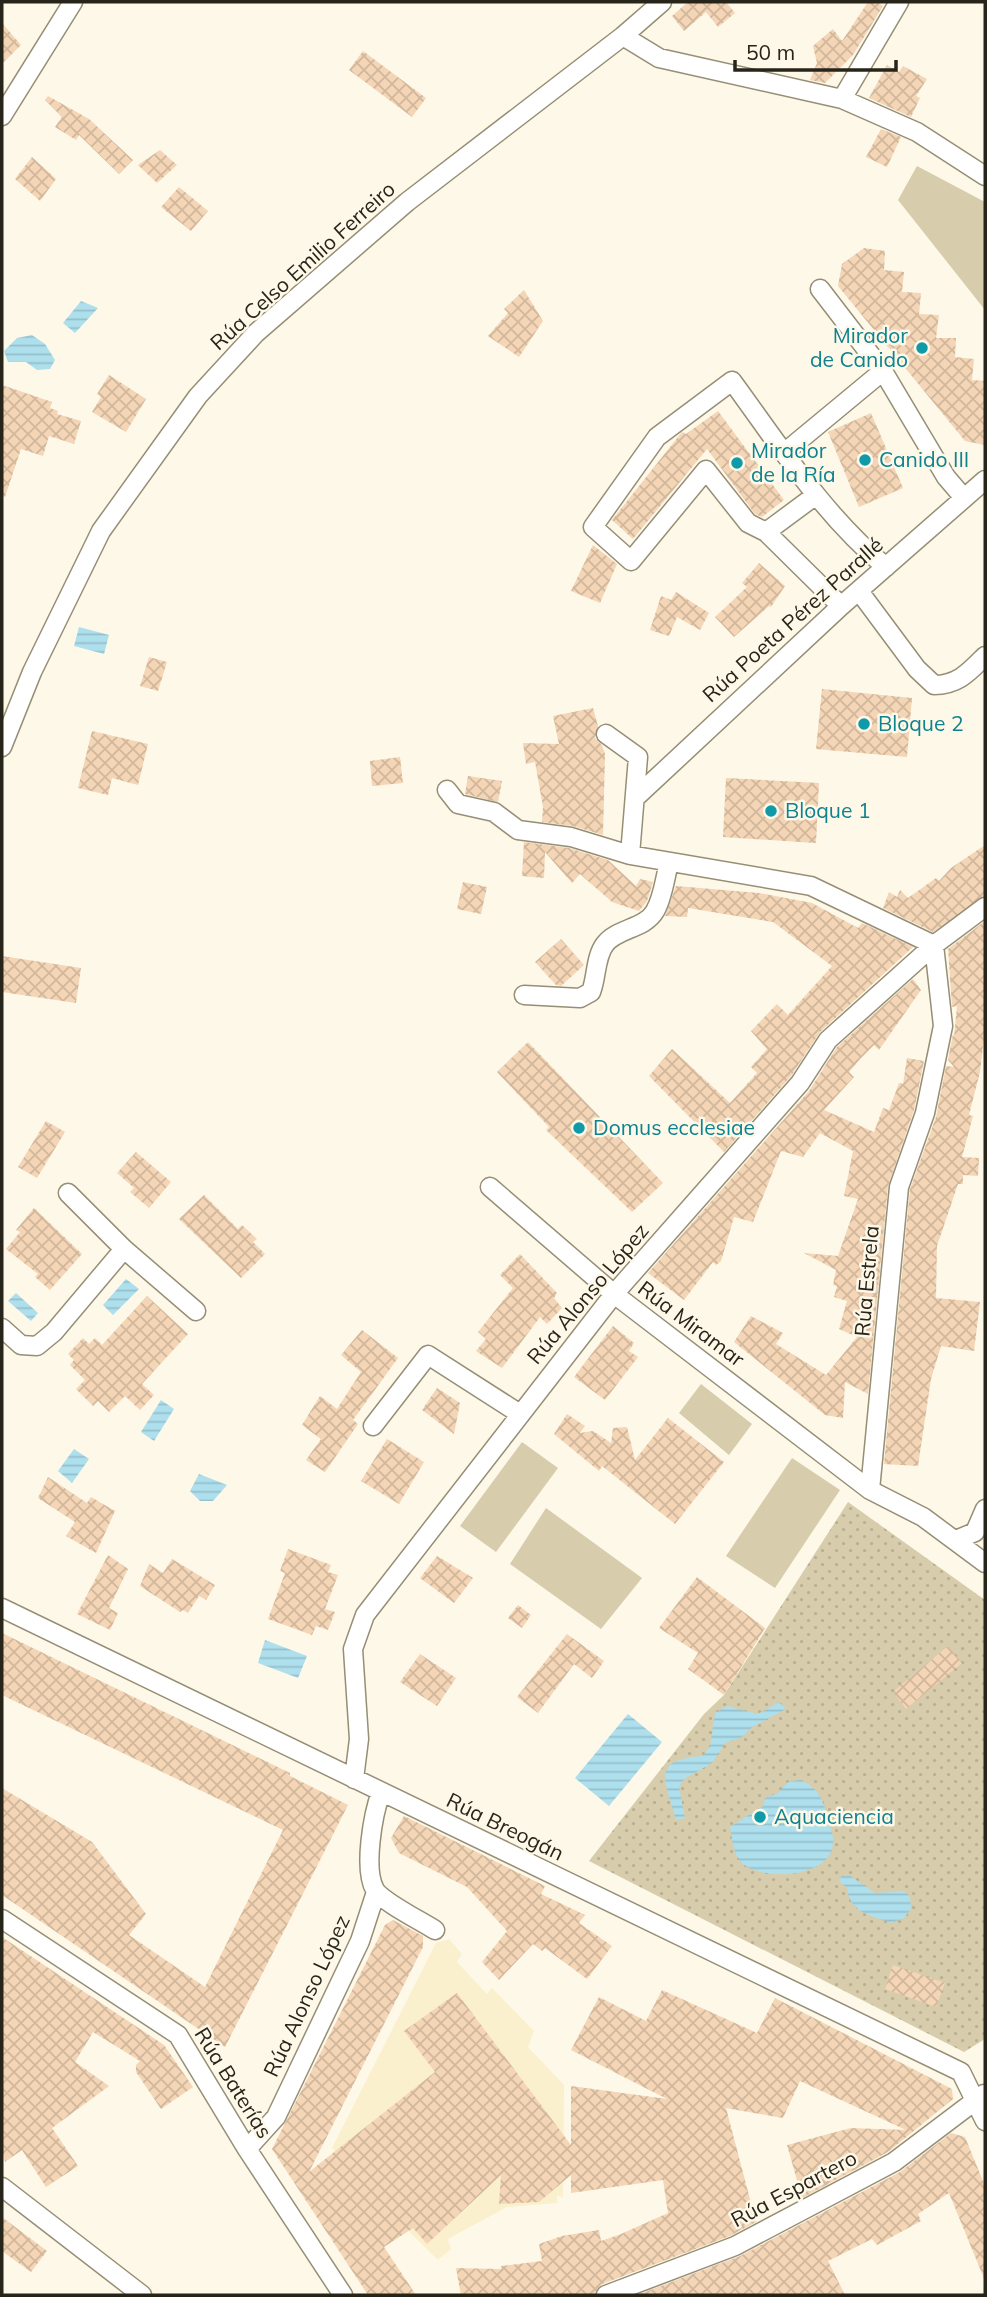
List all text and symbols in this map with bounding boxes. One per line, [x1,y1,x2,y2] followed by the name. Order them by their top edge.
[735,28,896,72] scale bar
[746,39,795,65] text: 50 m
[205,175,400,355] street label: Rúa Celso Emilio Ferreiro
[810,322,908,372] place label: Mirador de Canido
[914,340,930,356] marker: Mirador de Canido
[751,437,836,487] place label: Mirador de la Ría
[879,446,969,472] place label: Canido III
[857,452,873,468] marker: Canido III
[729,455,745,471] marker: Mirador de la Ría
[697,531,888,707] street label: Rúa Poeta Pérez Parallé
[878,710,964,736] place label: Bloque 2
[856,716,872,732] marker: Bloque 2
[785,797,871,823] place label: Bloque 1
[763,803,779,819] marker: Bloque 1
[593,1114,755,1140] place label: Domus ecclesiae
[571,1120,587,1136] marker: Domus ecclesiae
[521,1218,654,1369] street label: Rúa Alonso López
[848,1224,884,1337] street label: Rúa Estrela
[633,1275,750,1372] street label: Rúa Miramar
[442,1786,568,1866] street label: Rúa Breogán
[774,1803,894,1829] place label: Aquaciencia
[752,1809,768,1825] marker: Aquaciencia
[257,1911,355,2081] street label: Rúa Alonso López
[189,2022,278,2143] street label: Rúa Baterías
[726,2144,861,2232] street label: Rúa Espartero

